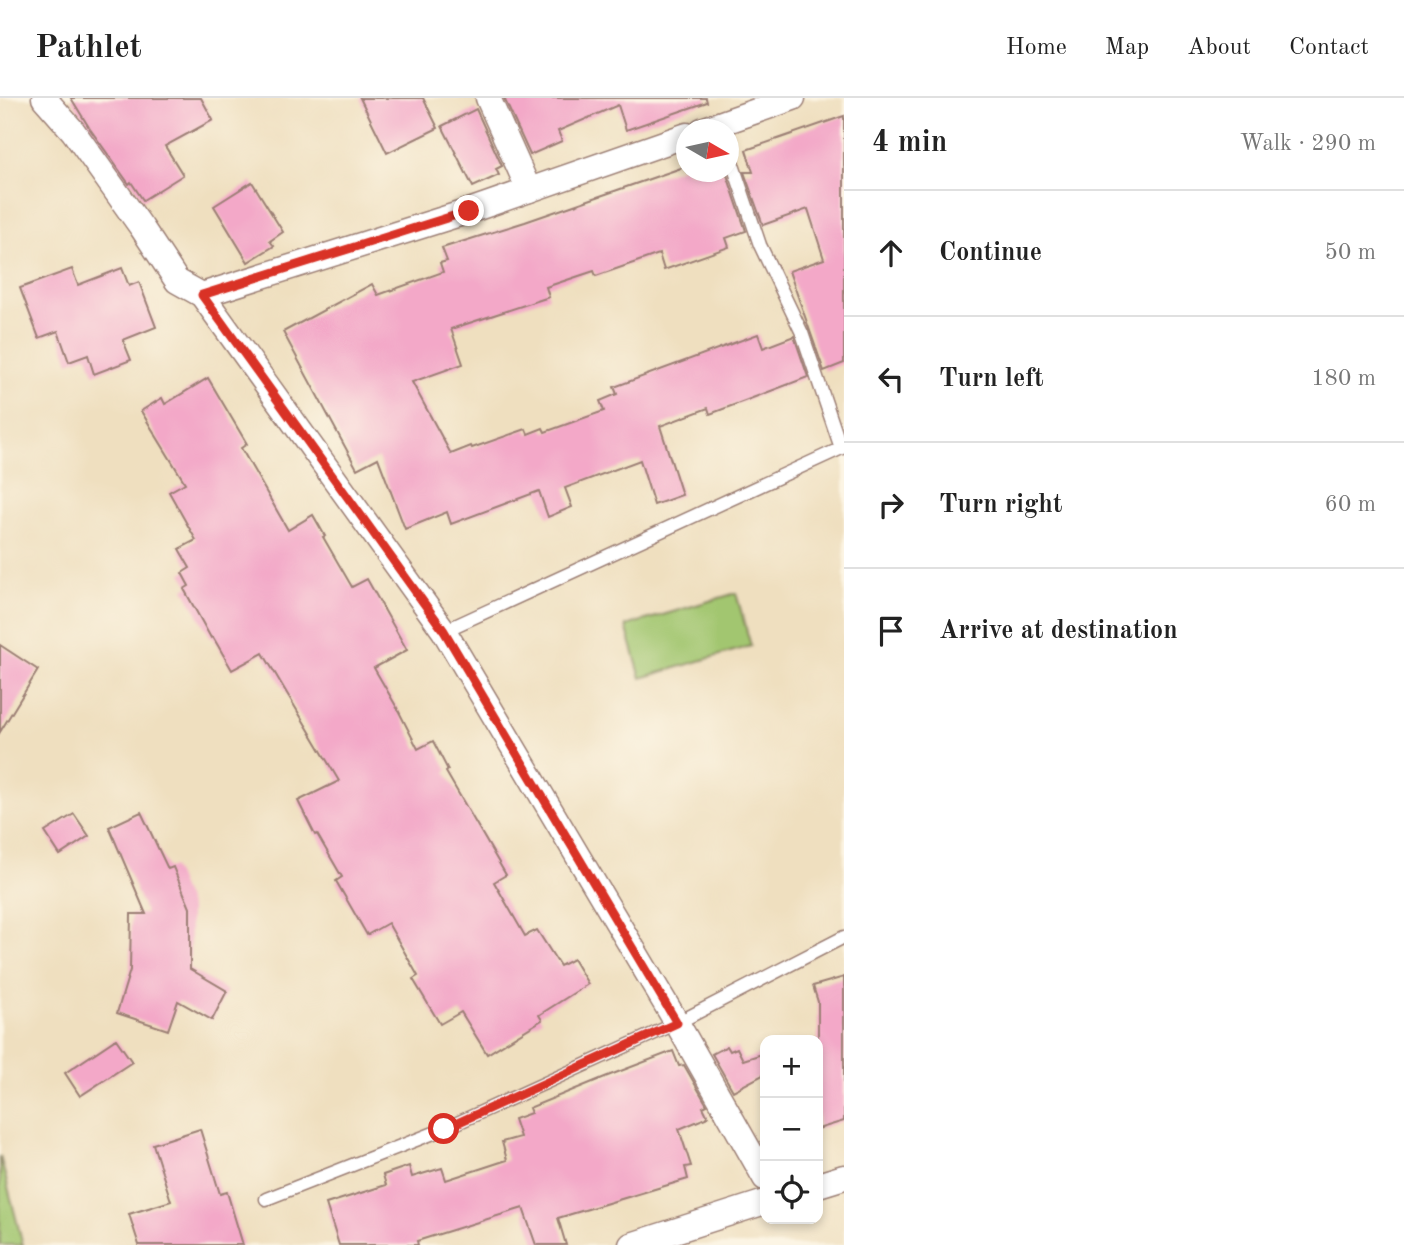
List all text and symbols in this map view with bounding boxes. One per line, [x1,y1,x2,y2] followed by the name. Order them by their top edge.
[35,32,142,65] text: Pathlet
[1006,36,1067,60] text: Home
[1105,36,1149,60] text: Map
[1187,36,1251,60] text: About
[1289,36,1369,60] text: Contact
[676,119,739,182] north arrow
[872,128,947,158] text: 4 min
[1240,132,1376,155] text: Walk · 290 m
[453,195,484,226] route end
[872,234,910,272] icon: ahead
[939,240,1042,266] text: Continue
[1325,241,1376,264] text: 50 m
[872,360,910,398] icon: left
[939,366,1044,392] text: Turn left
[1311,367,1376,390] text: 180 m
[872,486,910,524] icon: right
[939,492,1062,518] text: Turn right
[1325,493,1376,516] text: 60 m
[872,612,910,650] icon: arrive
[939,618,1178,644] text: Arrive at destination
[760,1035,823,1224] map controls
[760,1035,823,1098] button: +
[760,1098,823,1161] button: −
[428,1113,459,1144] route start
[760,1161,823,1224] button: locate

